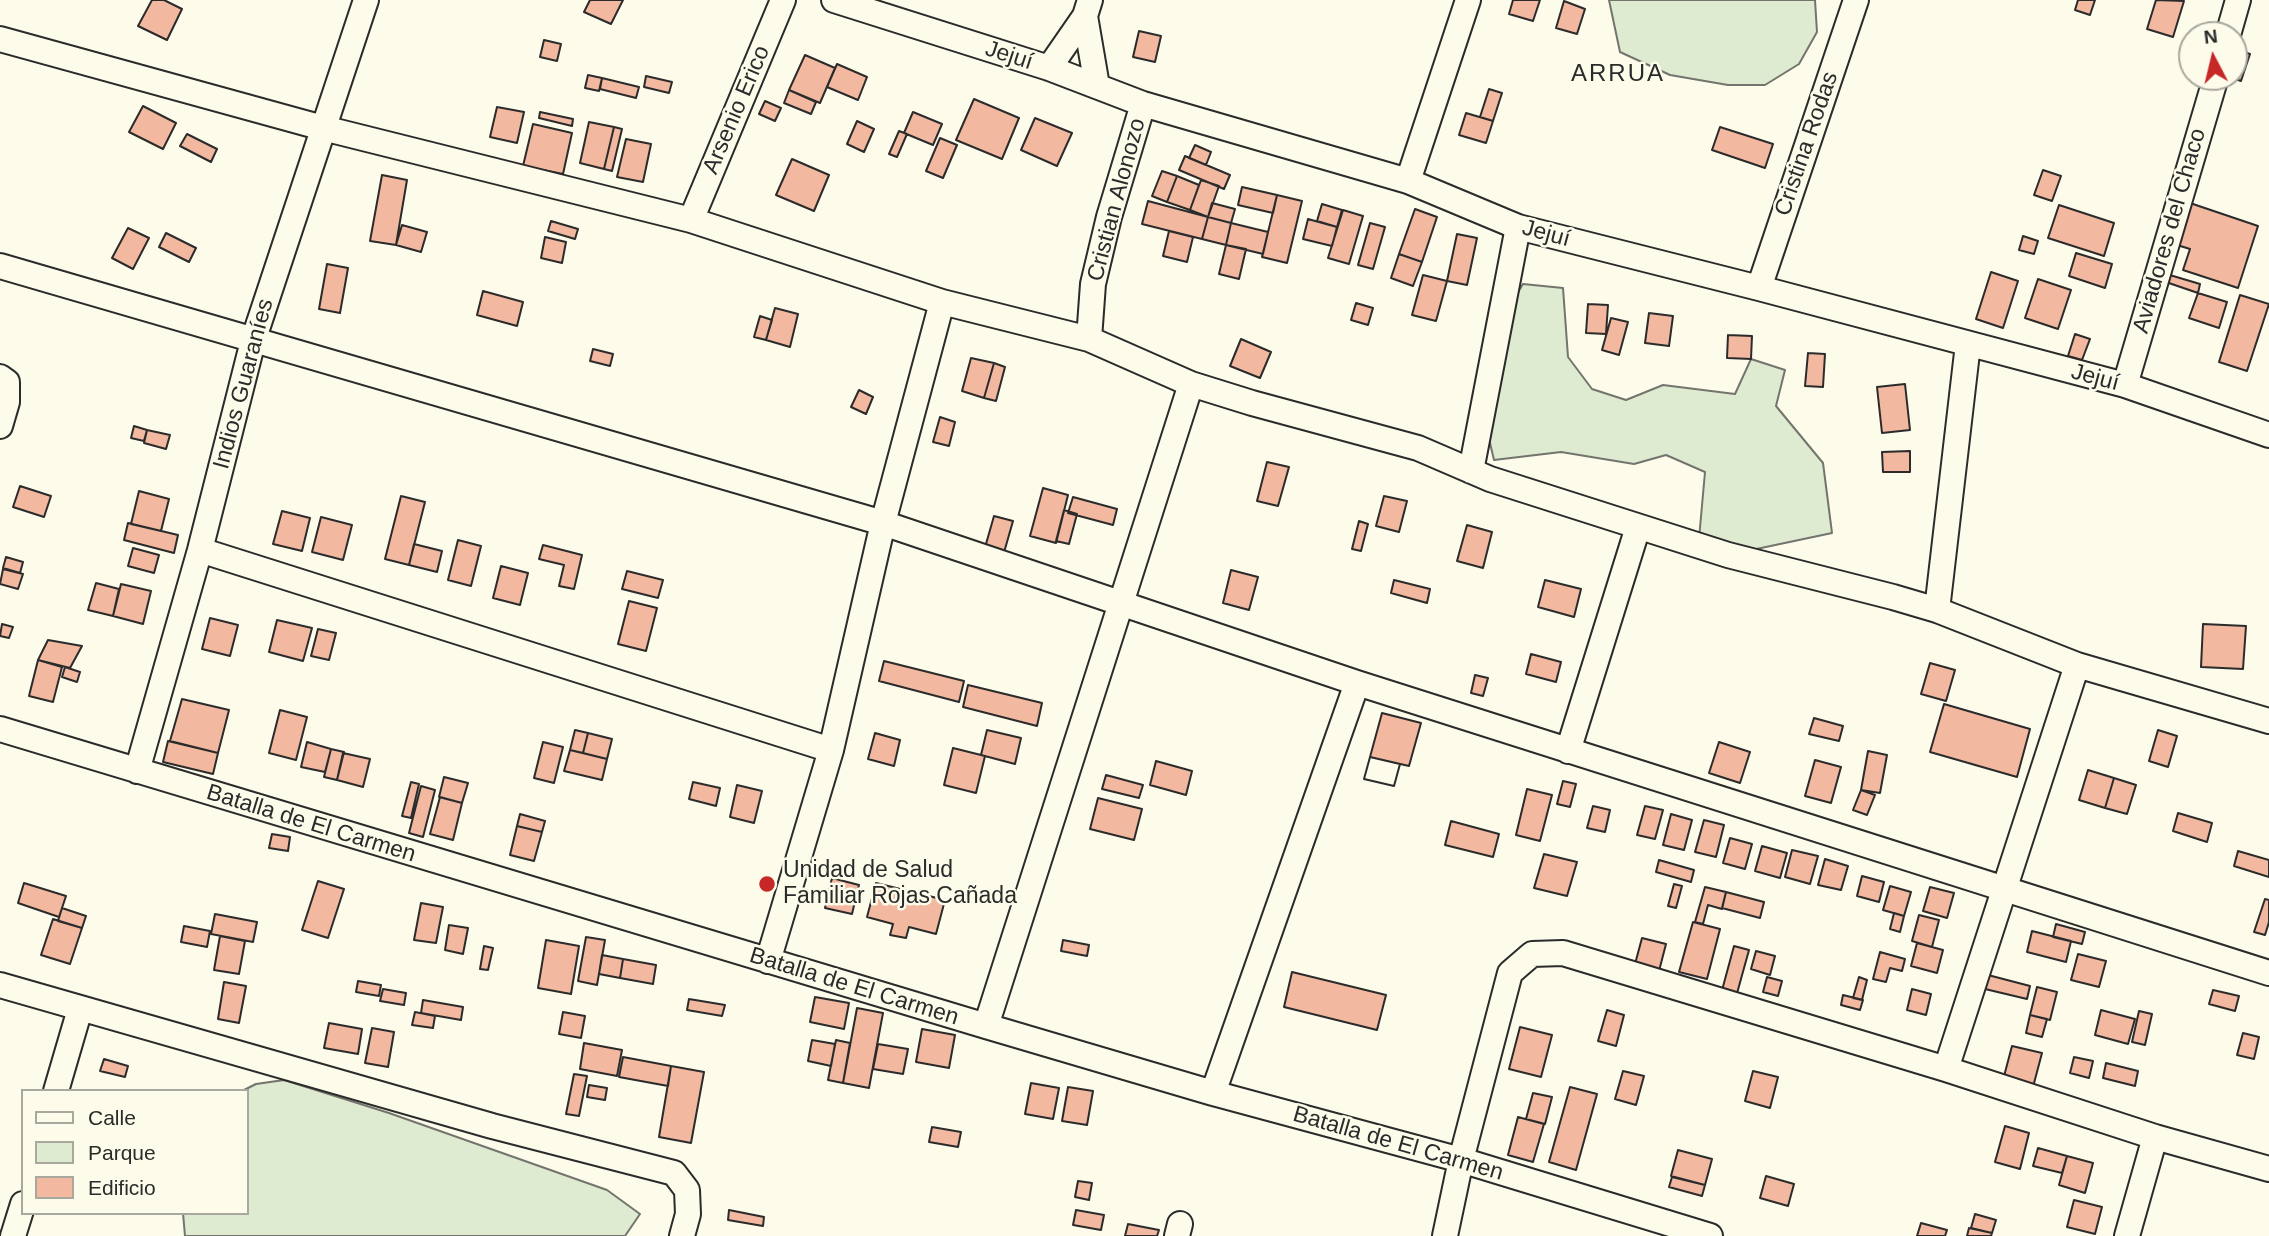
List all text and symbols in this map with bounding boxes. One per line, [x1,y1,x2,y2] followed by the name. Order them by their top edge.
[2178,21,2248,91] north arrow
[2203,25,2219,48] text: N
[982,35,1036,77] street label: Jejuí
[698,42,776,178] street label: Arsenio Erico
[1572,60,1664,88] district label: ARRUA
[1769,68,1845,220] street label: Cristina Rodas
[1082,116,1152,284] street label: Cristian Alonozo
[2128,125,2212,337] street label: Aviadores del Chaco
[1519,214,1573,254] street label: Jejuí
[208,296,280,472] street label: Indios Guaraníes
[2068,358,2122,398] street label: Jejuí
[203,779,419,869] street label: Batalla de El Carmen
[783,857,1017,911] place label: Unidad de Salud Familiar Rojas Cañada
[757,874,777,894] marker: Unidad de Salud Familiar Rojas Cañada
[746,942,962,1032] street label: Batalla de El Carmen
[21,1089,248,1215] legend
[1290,1101,1506,1187] street label: Batalla de El Carmen
[88,1106,136,1129] text: Calle
[88,1141,156,1164] text: Parque
[88,1176,156,1199] text: Edificio

